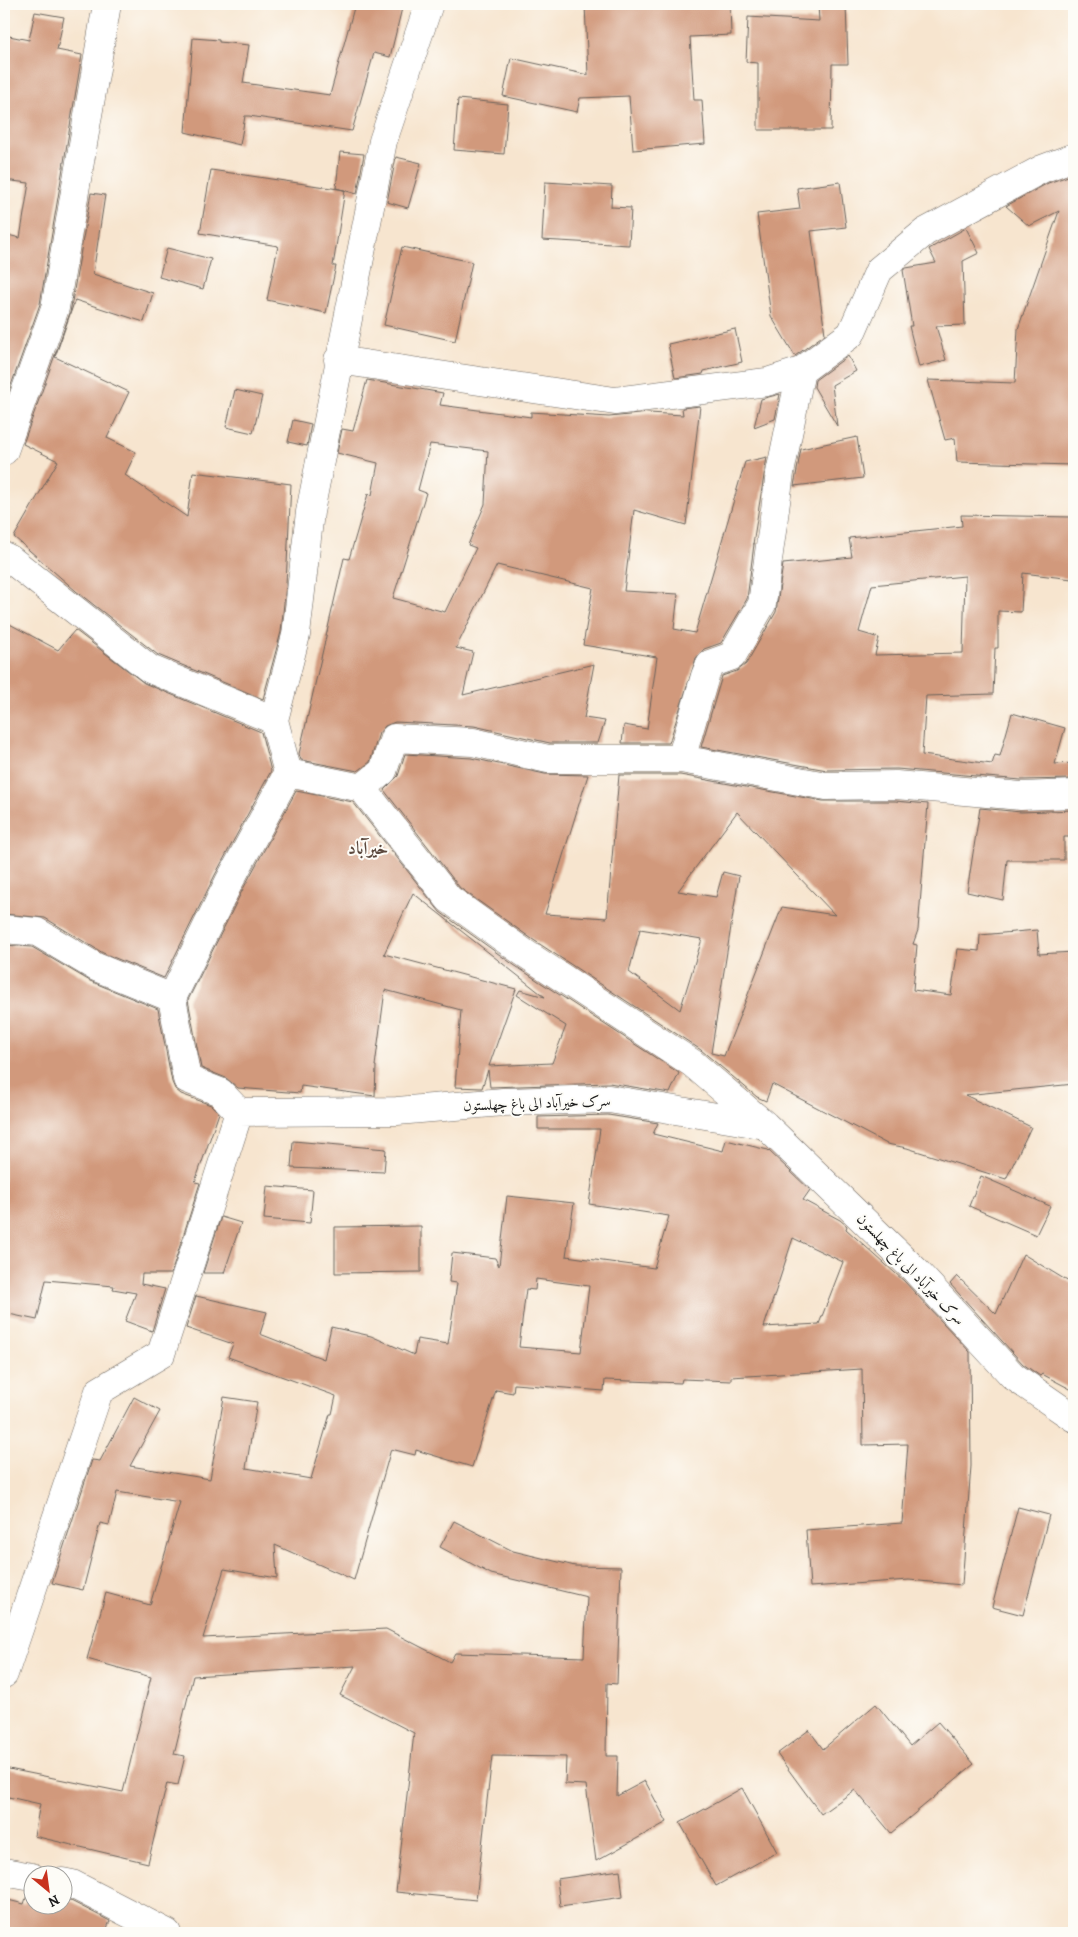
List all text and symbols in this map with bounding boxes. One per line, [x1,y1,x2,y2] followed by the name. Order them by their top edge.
[348,836,388,860] district label: خیرآباد
[463,1090,611,1119] street label: سرک خیرآباد الی باغ چهلستون
[850,1209,970,1331] street label: سرک خیرآباد الی باغ چهلستون
[22,1864,72,1914] north arrow
[45,1890,63,1912] text: N

